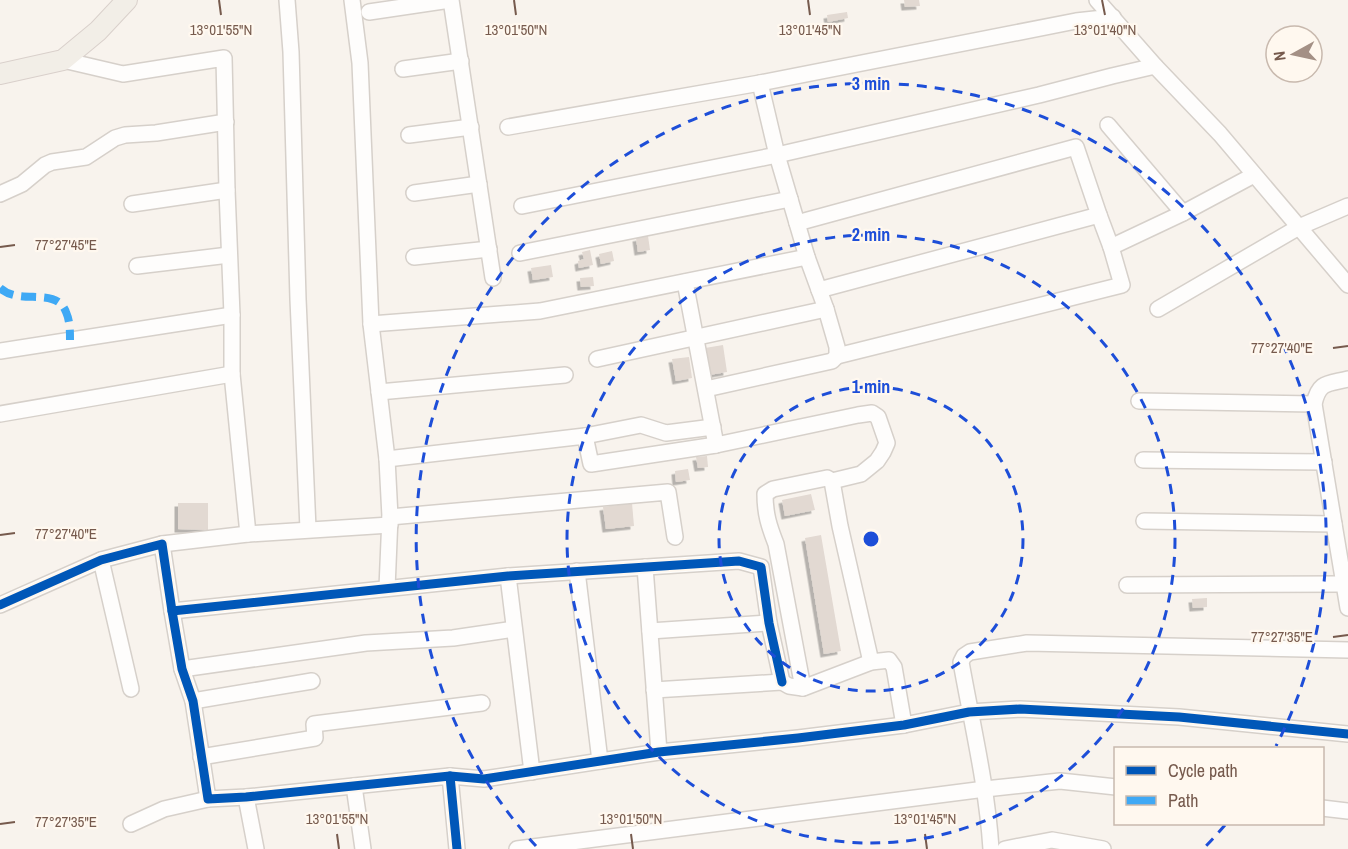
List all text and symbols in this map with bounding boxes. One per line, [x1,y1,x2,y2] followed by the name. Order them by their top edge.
[190,19,252,40] text: 13°01'55"N
[485,19,547,40] text: 13°01'50"N
[779,19,841,40] text: 13°01'45"N
[1074,19,1136,40] text: 13°01'40"N
[1264,24,1324,84] north arrow
[1268,50,1291,62] text: N
[852,71,890,96] text: 3 min
[852,222,890,247] text: 2 min
[35,234,97,255] text: 77°27'45"E
[1251,337,1313,358] text: 77°27'40"E
[852,374,890,399] text: 1 min
[35,523,97,544] text: 77°27'40"E
[861,529,881,549] centre of rings
[1251,626,1313,647] text: 77°27'35"E
[1114,747,1324,825] legend
[1168,758,1238,783] text: Cycle path
[1168,788,1198,813] text: Path
[306,808,368,829] text: 13°01'55"N
[600,808,662,829] text: 13°01'50"N
[894,808,956,829] text: 13°01'45"N
[35,811,97,832] text: 77°27'35"E

